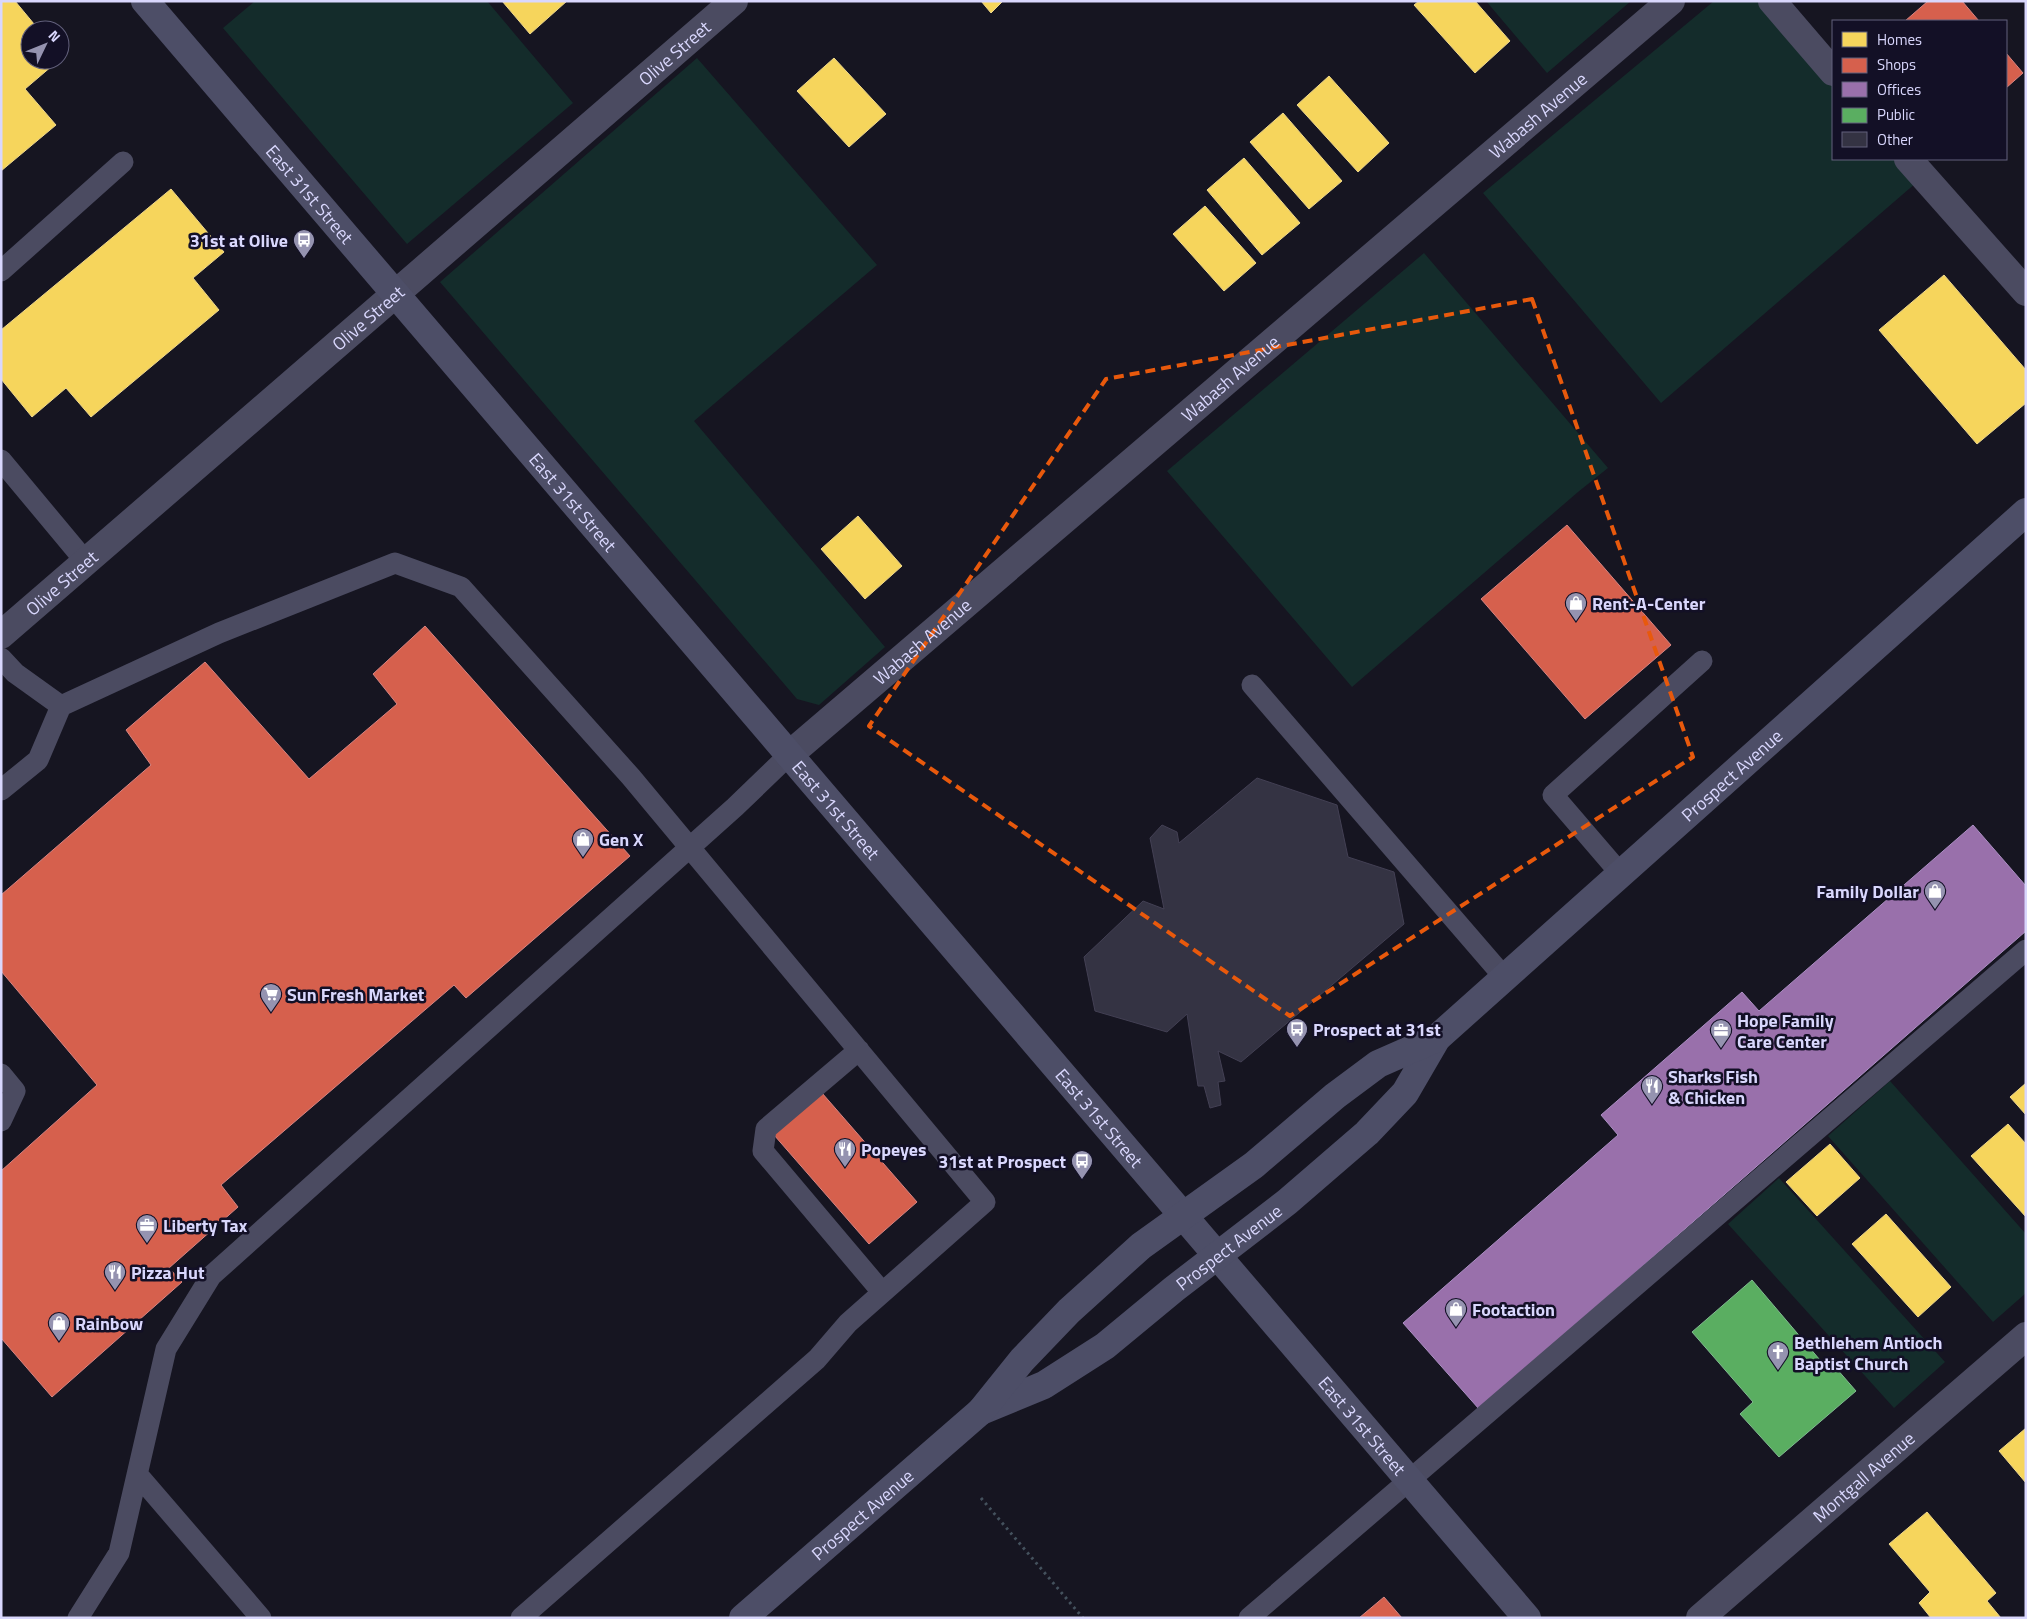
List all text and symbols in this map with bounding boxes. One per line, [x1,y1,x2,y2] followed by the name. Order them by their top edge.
[632,13,717,92] street label: Olive Street
[20,20,70,70] north arrow
[1832,20,2007,160] legend
[44,25,66,47] text: N
[1877,28,1922,51] text: Homes
[1877,53,1916,76] text: Shops
[1483,65,1593,165] street label: Wabash Avenue
[1877,78,1921,101] text: Offices
[1877,103,1915,126] text: Public
[1877,128,1913,151] text: Other
[260,139,361,250] street label: East 31st Street
[190,227,288,254] place label: 31st at Olive
[292,228,316,259] bus stop icon: 31st at Olive
[326,278,410,357] street label: Olive Street
[1175,328,1285,428] street label: Wabash Avenue
[523,446,624,558] street label: East 31st Street
[19,543,104,622] street label: Olive Street
[1592,590,1706,617] place label: Rent-A-Center
[1564,591,1588,622] shop icon: Rent-A-Center
[867,592,977,691] street label: Wabash Avenue
[1675,722,1788,828] street label: Prospect Avenue
[786,754,887,866] street label: East 31st Street
[599,826,644,853] place label: Gen X
[571,827,595,858] shop icon: Gen X
[1816,878,1919,905] place label: Family Dollar
[1923,879,1947,910] shop icon: Family Dollar
[287,981,425,1008] place label: Sun Fresh Market
[259,982,283,1013] supermarket icon: Sun Fresh Market
[1737,1007,1834,1055] place label: Hope Family Care Center
[1313,1016,1441,1043] place label: Prospect at 31st
[1285,1017,1309,1048] bus stop icon: Prospect at 31st
[1709,1018,1733,1049] office icon: Hope Family Care Center
[1049,1062,1150,1174] street label: East 31st Street
[1668,1063,1758,1111] place label: Sharks Fish & Chicken
[1640,1074,1664,1105] restaurant icon: Sharks Fish & Chicken
[861,1136,927,1163] place label: Popeyes
[833,1137,857,1168] restaurant icon: Popeyes
[938,1148,1066,1175] place label: 31st at Prospect
[1070,1149,1094,1180] bus stop icon: 31st at Prospect
[1170,1197,1287,1297] street label: Prospect Avenue
[163,1212,248,1239] place label: Liberty Tax
[135,1213,159,1244] office icon: Liberty Tax
[131,1259,205,1286] place label: Pizza Hut
[103,1260,127,1291] restaurant icon: Pizza Hut
[1472,1296,1555,1323] place label: Footaction
[1444,1297,1468,1328] shop icon: Footaction
[75,1310,143,1337] place label: Rainbow
[47,1311,71,1342] shop icon: Rainbow
[1794,1329,1942,1377] place label: Bethlehem Antioch Baptist Church
[1766,1340,1790,1371] church icon: Bethlehem Antioch Baptist Church
[1312,1370,1413,1482] street label: East 31st Street
[1806,1425,1920,1529] street label: Montgall Avenue
[805,1462,919,1566] street label: Prospect Avenue

